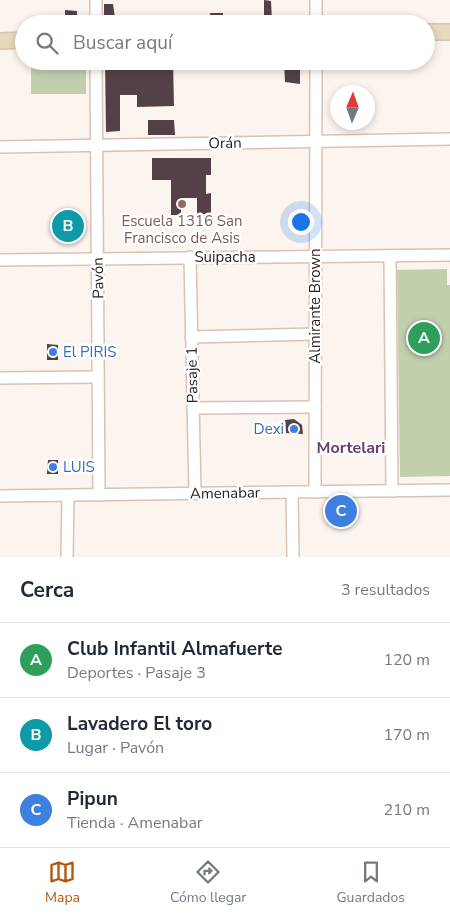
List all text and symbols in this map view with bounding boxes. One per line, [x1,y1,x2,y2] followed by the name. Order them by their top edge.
[15,15,435,70] search box
[33,29,61,57] icon: search
[73,30,172,56] text: Buscar aquí
[330,85,375,130] north arrow
[208,133,242,153] street label: Orán
[176,198,188,210] marker: Escuela 1316 San Francisco de Asis
[52,207,84,245] pin: B
[288,209,314,235] your location
[122,211,242,248] place label: Escuela 1316 San Francisco de Asis
[194,247,256,267] street label: Suipacha
[305,248,325,364] street label: Almirante Brown
[88,257,108,299] street label: Pavón
[408,319,440,357] pin: A
[63,342,116,362] place label: El PIRIS
[47,346,59,358] marker: El PIRIS
[182,347,202,403] street label: Pasaje 1
[254,419,284,439] place label: Dexi
[288,423,300,435] marker: Dexi
[317,437,385,459] district label: Mortelari
[63,457,95,477] place label: LUIS
[47,461,59,473] marker: LUIS
[190,482,261,504] street label: Amenabar
[325,492,357,530] pin: C
[20,576,74,604] text: Cerca
[341,579,430,601] text: 3 resultados
[67,636,283,662] text: Club Infantil Almafuerte
[30,649,42,671] text: A
[383,649,430,671] text: 120 m
[67,662,206,684] text: Deportes · Pasaje 3
[67,711,212,737] text: Lavadero El toro
[30,724,42,746] text: B
[383,724,430,746] text: 170 m
[67,737,164,759] text: Lugar · Pavón
[67,786,118,812] text: Pipun
[31,799,41,821] text: C
[383,799,430,821] text: 210 m
[67,812,203,834] text: Tienda · Amenabar
[45,858,80,907] tab: Mapa
[170,858,246,907] tab: Cómo llegar
[336,858,405,907] tab: Guardados

